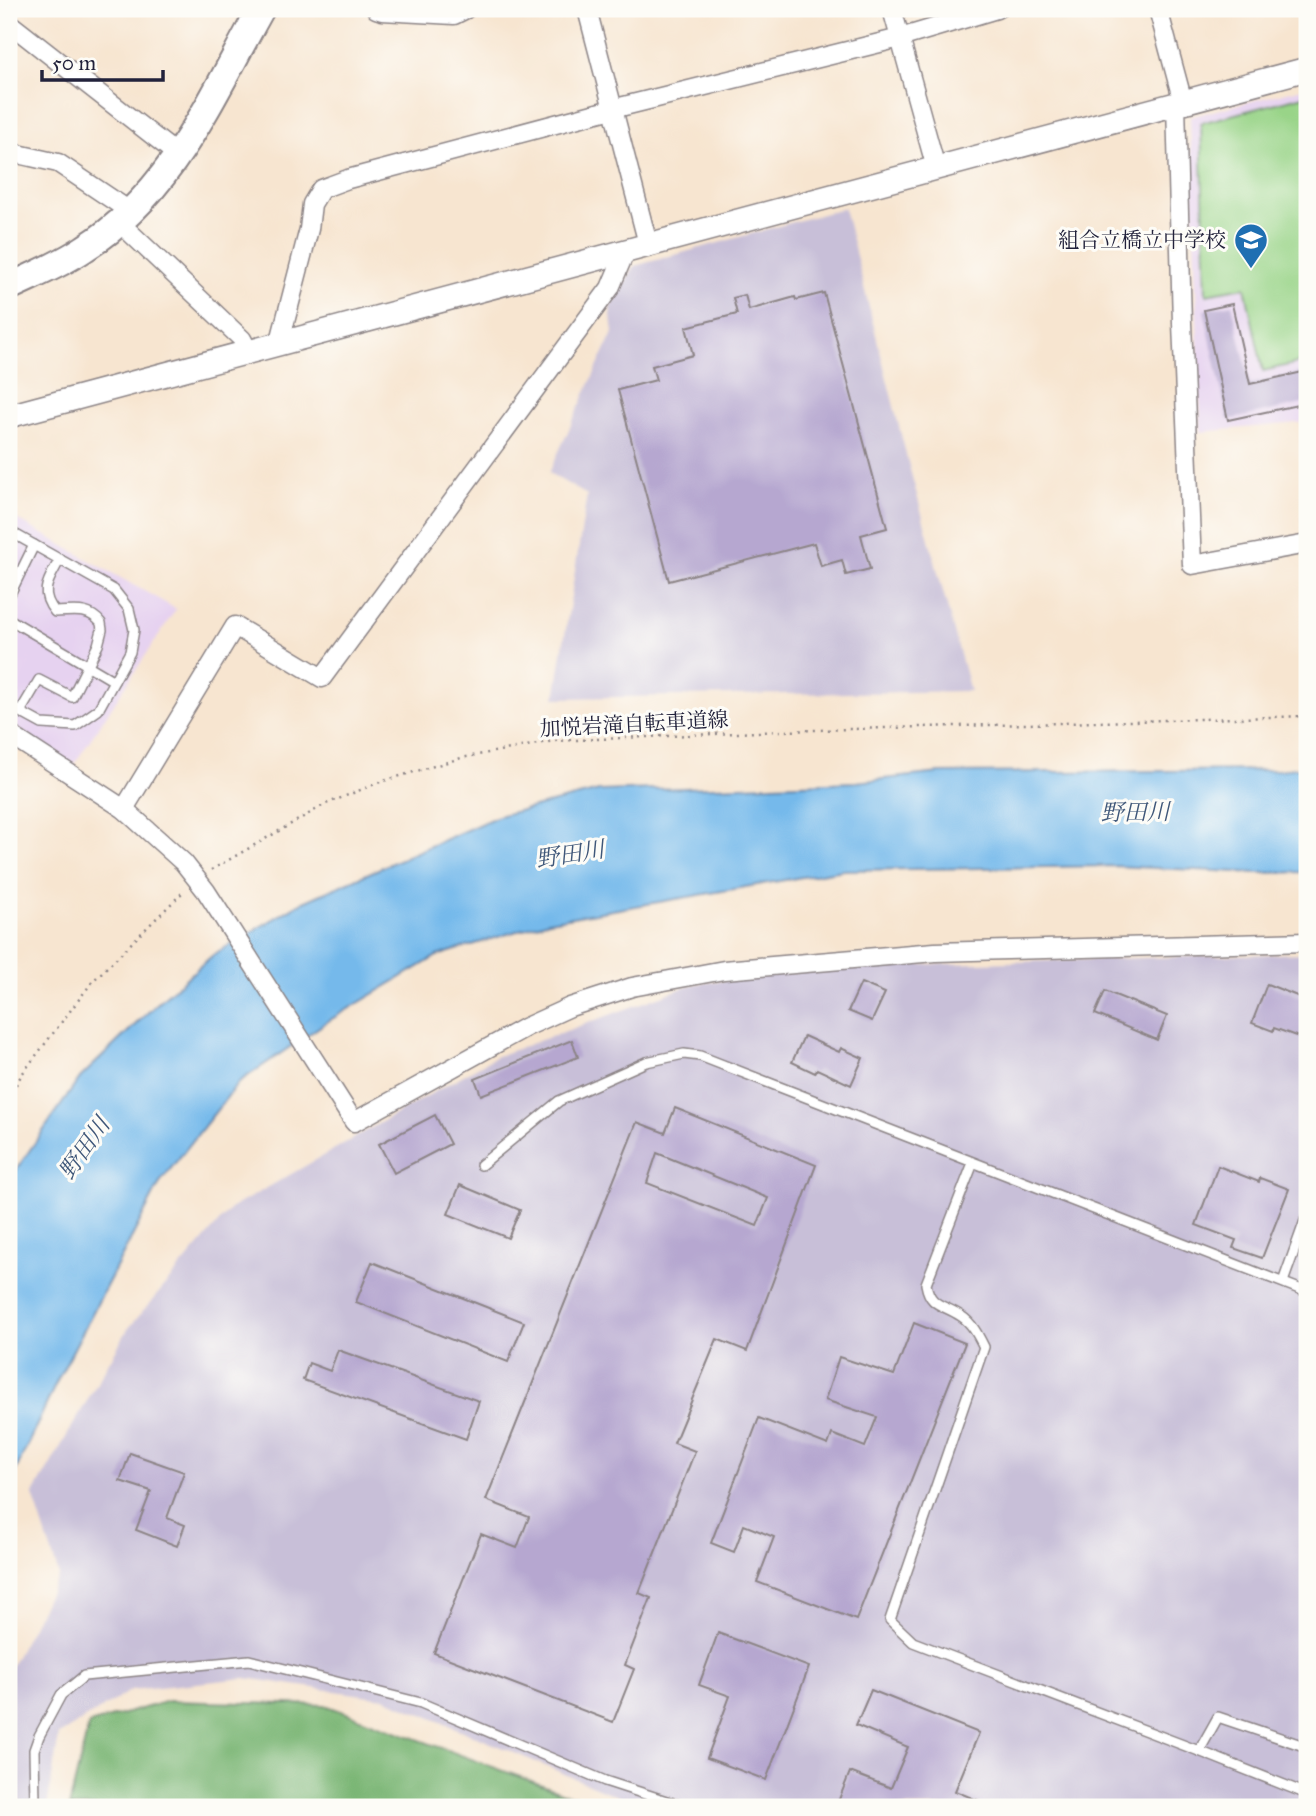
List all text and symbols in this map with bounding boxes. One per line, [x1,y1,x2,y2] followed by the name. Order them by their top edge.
[42,38,163,82] scale bar
[52,50,97,76] text: 50 m
[1232,221,1270,270] school or university icon: 組合立橋立中学校
[1058,227,1226,253] place label: 組合立橋立中学校
[539,706,729,742] street label: 加悦岩滝自転車道線
[1100,797,1173,827] water label: 野田川
[534,834,609,873] water label: 野田川
[53,1109,117,1184] water label: 野田川

